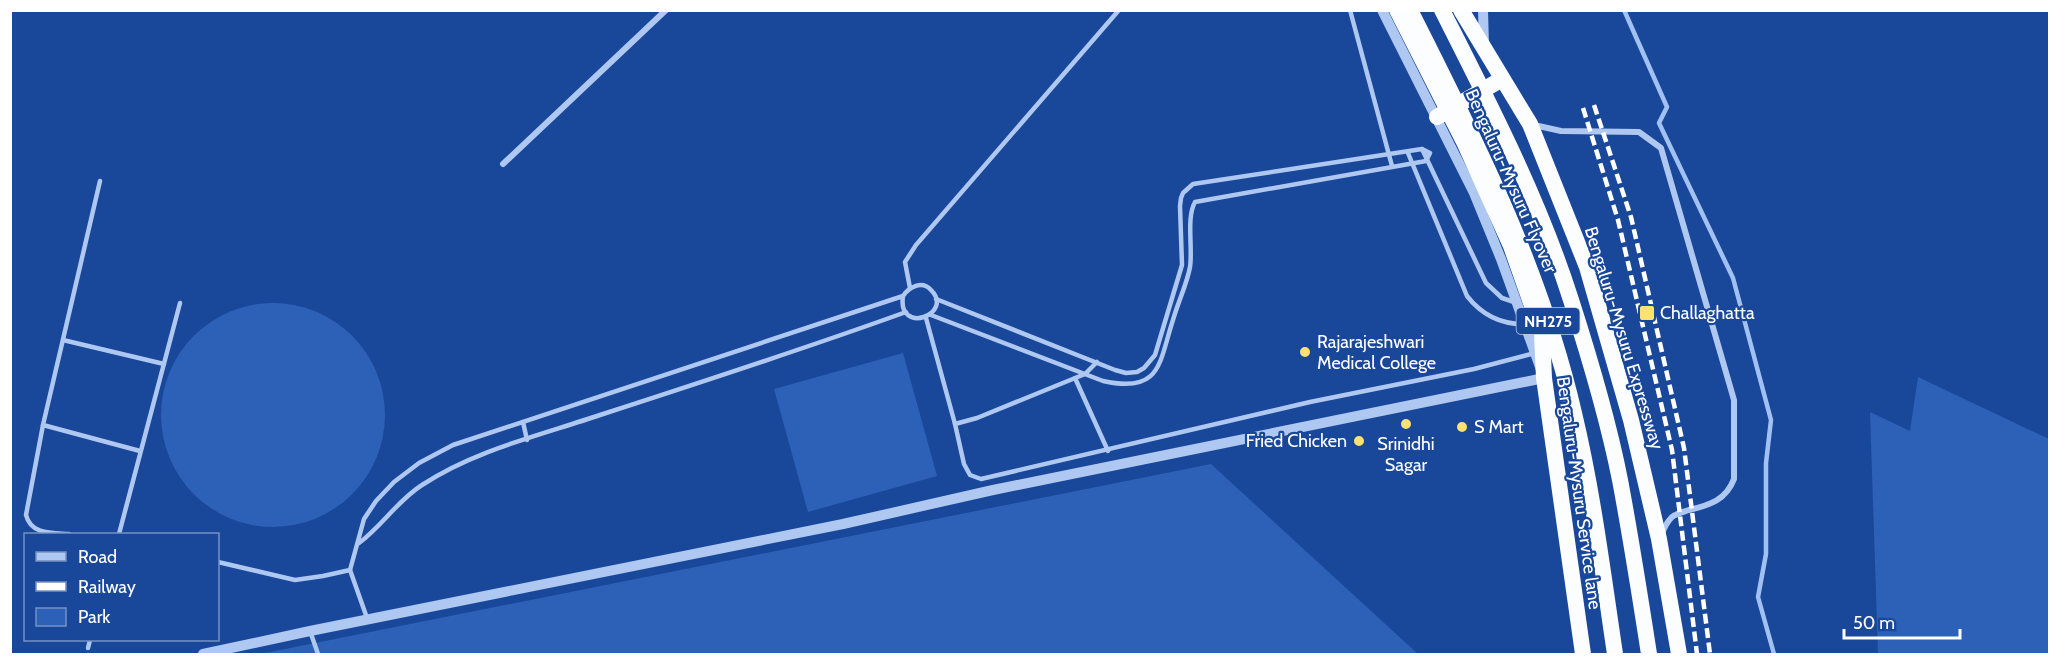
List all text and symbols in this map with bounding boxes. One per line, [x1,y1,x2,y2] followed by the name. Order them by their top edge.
[1460,86,1562,277] street label: Bengaluru-Mysuru Flyover
[1580,224,1668,452] street label: Bengaluru-Mysuru Expressway
[1660,302,1755,324] place label: Challaghatta
[1638,304,1656,322] marker: Challaghatta
[1516,308,1580,334] road number: NH275
[1317,331,1436,374] place label: Rajarajeshwari Medical College
[1298,345,1312,359] marker: Rajarajeshwari Medical College
[1552,375,1606,611] street label: Bengaluru-Mysuru Service lane
[1474,416,1523,438] place label: S Mart
[1399,417,1413,431] marker: Srinidhi Sagar
[1455,420,1469,434] marker: S Mart
[1246,430,1347,452] place label: Fried Chicken
[1377,433,1435,476] place label: Srinidhi Sagar
[1352,434,1366,448] marker: Fried Chicken
[24,533,219,641] legend
[78,546,117,568] text: Road
[78,576,136,598] text: Railway
[1844,602,1960,640] scale bar
[78,606,111,628] text: Park
[1853,612,1895,634] text: 50 m

